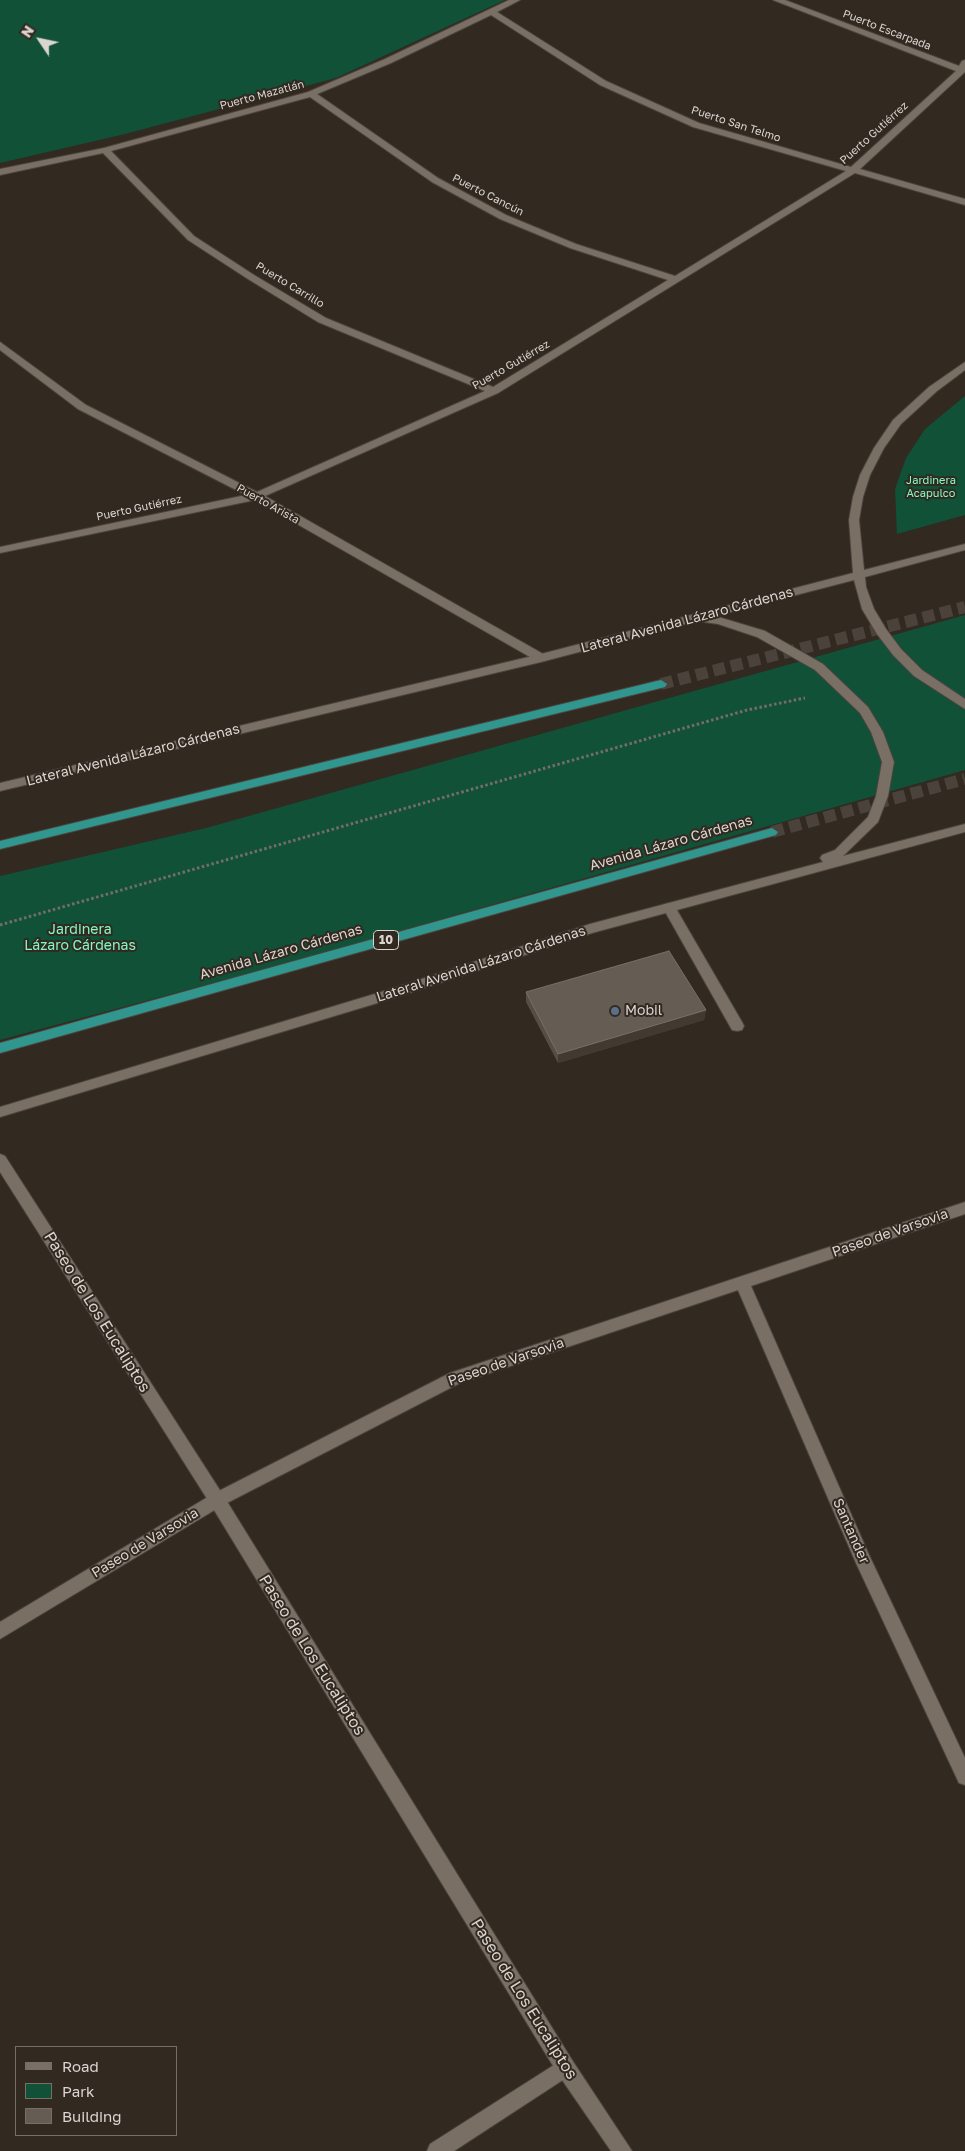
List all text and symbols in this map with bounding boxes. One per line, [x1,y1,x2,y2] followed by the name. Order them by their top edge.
[841,7,933,53] street label: Puerto Escarpada
[15,15,65,65] north arrow
[17,22,37,41] text: N
[218,77,306,113] street label: Puerto Mazatlán
[837,99,911,167] street label: Puerto Gutiérrez
[690,103,782,145] street label: Puerto San Telmo
[450,171,526,219] street label: Puerto Cancún
[253,259,327,311] street label: Puerto Carrillo
[470,338,552,392] street label: Puerto Gutiérrez
[906,474,956,500] park label: Jardinera Acapulco
[234,481,302,527] street label: Puerto Arista
[95,492,183,524] street label: Puerto Gutiérrez
[579,584,795,656] street label: Lateral Avenida Lázaro Cárdenas
[25,720,241,790] street label: Lateral Avenida Lázaro Cárdenas
[588,812,754,874] street label: Avenida Lázaro Cárdenas
[198,921,364,983] street label: Avenida Lázaro Cárdenas
[24,922,136,954] park label: Jardinera Lázaro Cárdenas
[374,922,588,1006] street label: Lateral Avenida Lázaro Cárdenas
[374,930,398,950] road number: 10
[625,1003,662,1019] place label: Mobil
[609,1005,621,1017] marker: Mobil
[830,1205,950,1261] street label: Paseo de Varsovia
[40,1228,154,1396] street label: Paseo de Los Eucaliptos
[446,1334,566,1390] street label: Paseo de Varsovia
[829,1496,873,1566] street label: Santander
[89,1504,201,1582] street label: Paseo de Varsovia
[255,1571,369,1739] street label: Paseo de Los Eucaliptos
[467,1915,581,2083] street label: Paseo de Los Eucaliptos
[15,2046,178,2136] legend
[62,2057,99,2075] text: Road
[62,2082,94,2100] text: Park
[62,2107,122,2125] text: Building

